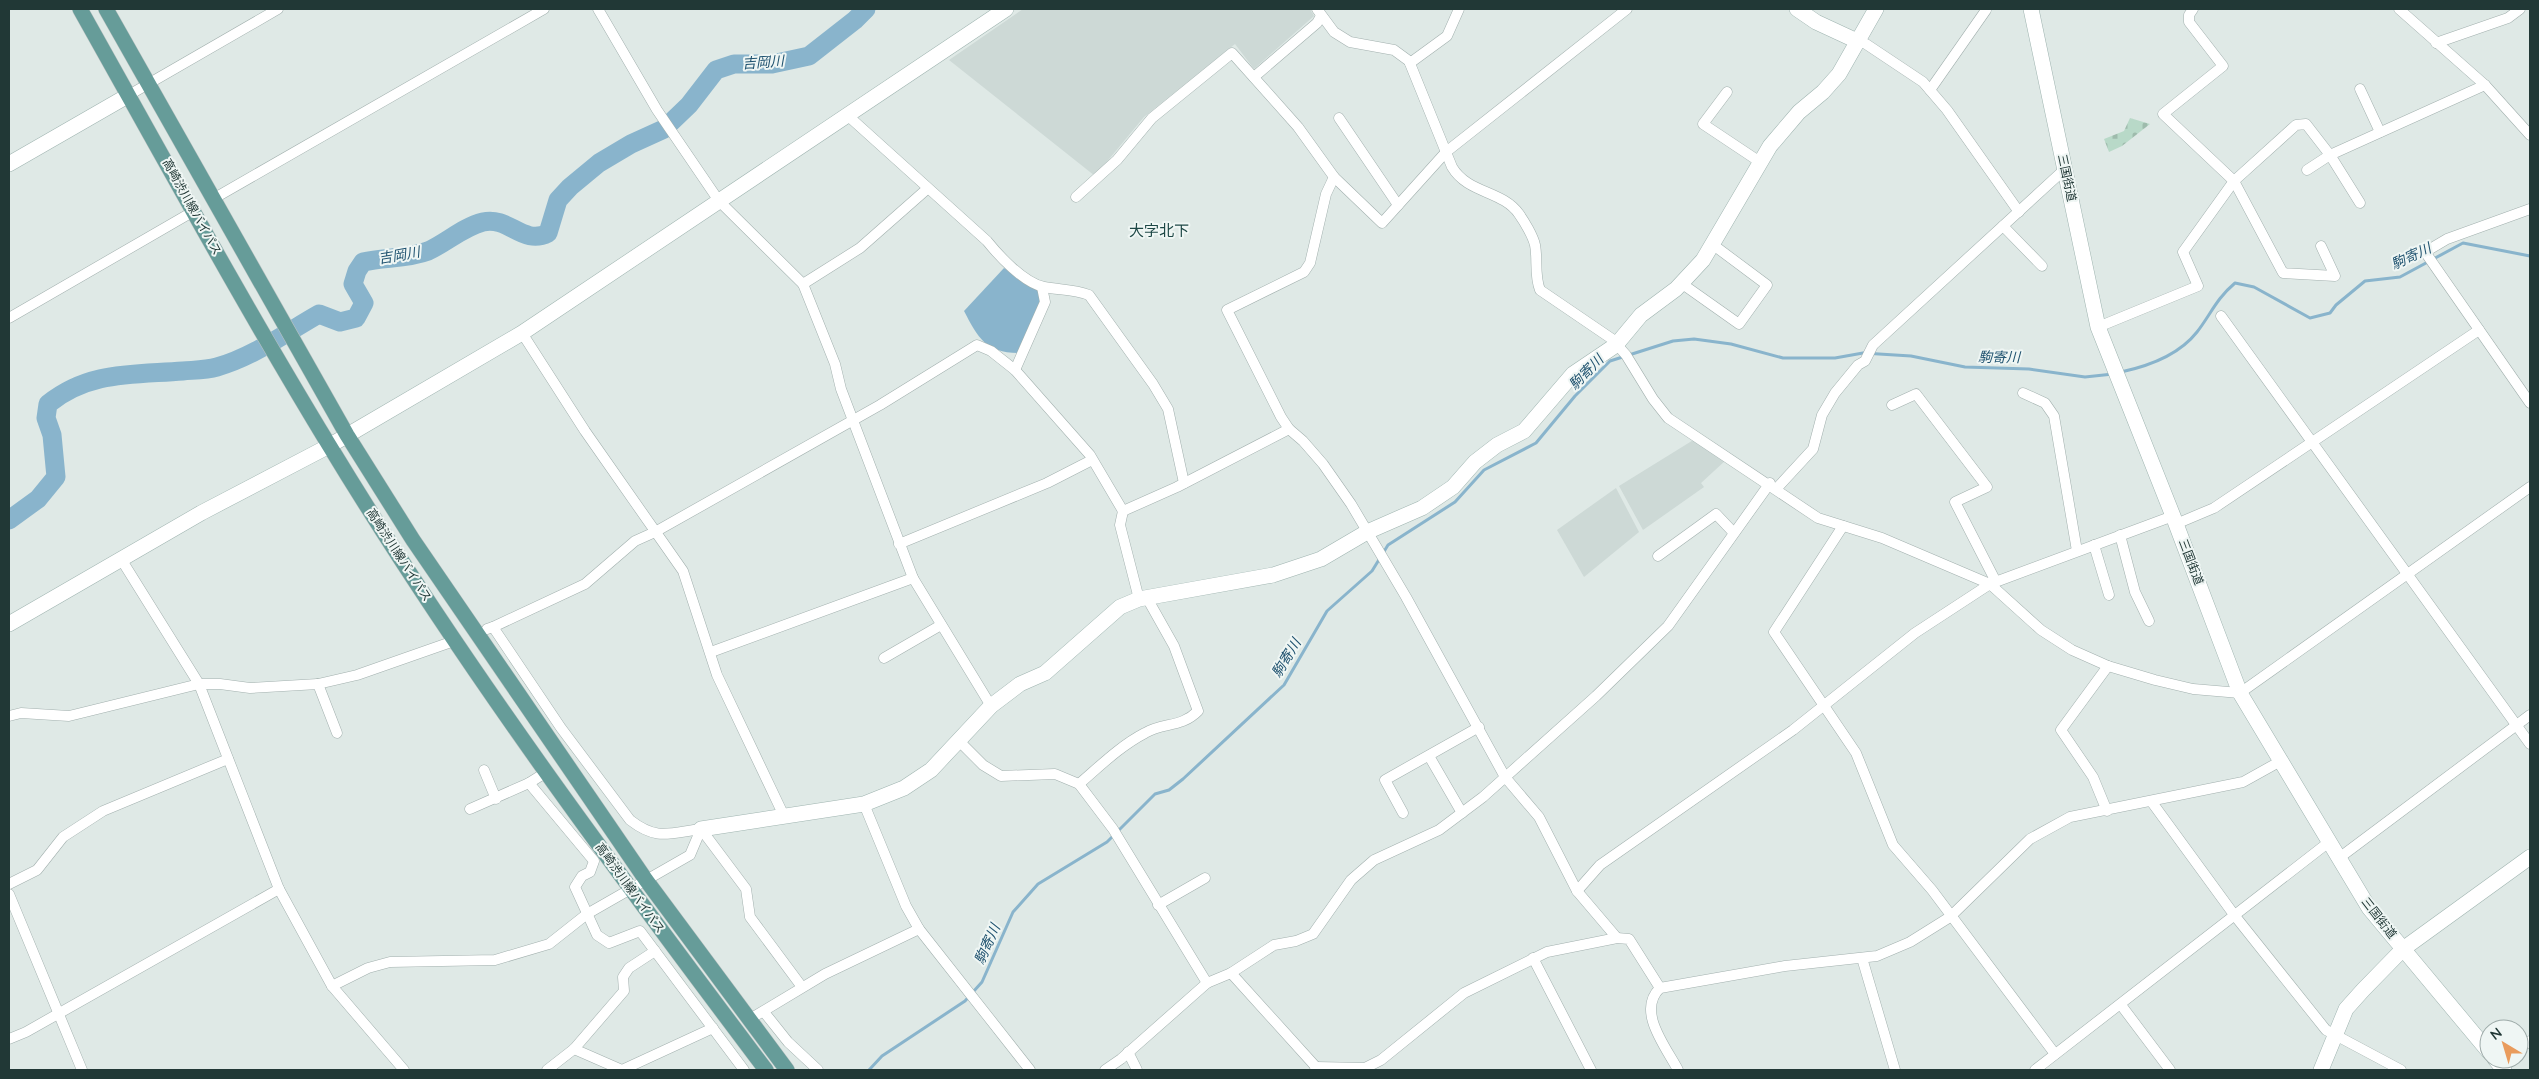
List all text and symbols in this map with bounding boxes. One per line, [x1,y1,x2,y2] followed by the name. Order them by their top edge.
[741,51,787,72] water label: 吉岡川
[2055,153,2080,203] street label: 三国街道
[160,156,225,258] street label: 高崎渋川線バイパス
[1129,221,1189,240] district label: 大字北下
[2388,238,2436,273] water label: 駒寄川
[377,242,423,268] water label: 吉岡川
[1978,348,2022,366] water label: 駒寄川
[1565,349,1608,393] water label: 駒寄川
[364,505,435,604] street label: 高崎渋川線バイパス
[2176,537,2207,587] street label: 三国街道
[1267,634,1306,681] water label: 駒寄川
[593,840,668,936] street label: 高崎渋川線バイパス
[2359,894,2400,941] street label: 三国街道
[970,919,1005,967] water label: 駒寄川
[2479,1019,2529,1069] north arrow
[2486,1023,2506,1044] text: N

